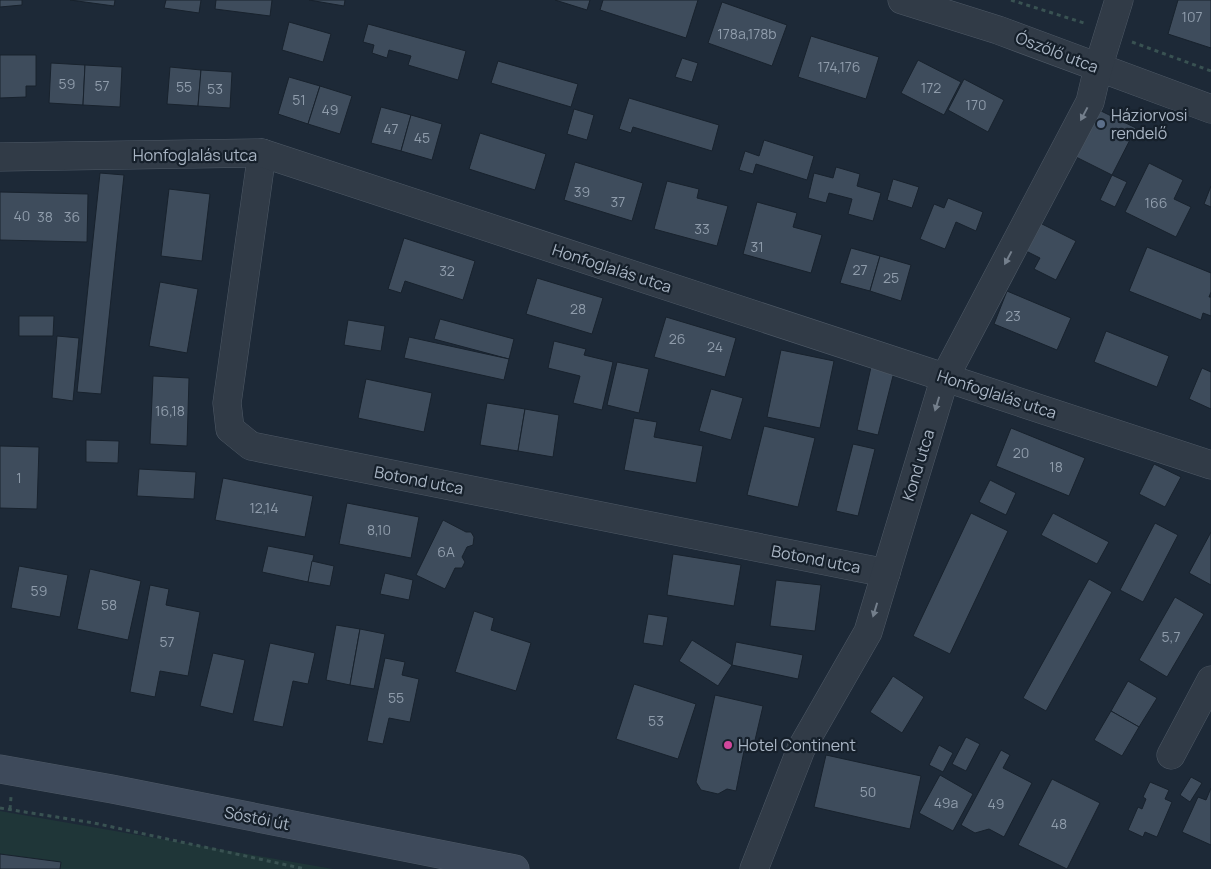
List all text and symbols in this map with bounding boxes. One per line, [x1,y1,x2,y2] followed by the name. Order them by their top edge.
[1181,7,1203,26] house number: 107
[717,24,777,43] house number: 178a,178b
[1012,26,1102,78] street label: Ószőlő utca
[817,57,861,76] house number: 174,176
[59,74,75,93] house number: 59
[94,76,110,95] house number: 57
[176,77,192,96] house number: 55
[921,78,941,97] house number: 172
[207,79,223,98] house number: 53
[292,90,306,109] house number: 51
[965,95,987,114] house number: 170
[322,100,338,119] house number: 49
[1111,104,1188,144] place label: Háziorvosi rendelő
[1080,107,1088,122] one-way arrow
[1095,118,1107,130] marker: Háziorvosi rendelő
[383,119,399,138] house number: 47
[414,128,430,147] house number: 45
[133,144,257,166] street label: Honfoglalás utca
[574,182,590,201] house number: 39
[611,192,625,211] house number: 37
[1145,193,1167,212] house number: 166
[14,206,30,225] house number: 40
[37,207,53,226] house number: 38
[64,207,80,226] house number: 36
[694,219,710,238] house number: 33
[750,237,764,256] house number: 31
[549,238,675,298] street label: Honfoglalás utca
[1004,251,1012,265] one-way arrow
[852,260,868,279] house number: 27
[439,261,455,280] house number: 32
[883,268,899,287] house number: 25
[570,299,586,318] house number: 28
[1005,306,1021,325] house number: 23
[669,329,685,348] house number: 26
[707,337,723,356] house number: 24
[934,364,1060,424] street label: Honfoglalás utca
[933,396,940,411] one-way arrow
[155,401,185,420] house number: 16,18
[897,427,939,503] street label: Kond utca
[1013,443,1029,462] house number: 20
[1049,457,1063,476] house number: 18
[373,461,465,499] street label: Botond utca
[16,468,22,487] house number: 1
[249,498,279,517] house number: 12,14
[367,520,391,539] house number: 8,10
[770,540,862,578] street label: Botond utca
[437,542,455,561] house number: 6A
[31,581,47,600] house number: 59
[101,595,117,614] house number: 58
[870,602,878,617] one-way arrow
[1162,627,1180,646] house number: 5,7
[159,632,175,651] house number: 57
[388,688,404,707] house number: 55
[648,711,664,730] house number: 53
[738,734,856,756] place label: Hotel Continent
[722,739,734,751] marker: Hotel Continent
[860,782,876,801] house number: 50
[934,793,958,812] house number: 49a
[988,794,1004,813] house number: 49
[222,801,292,835] street label: Sóstói út
[1051,814,1067,833] house number: 48

